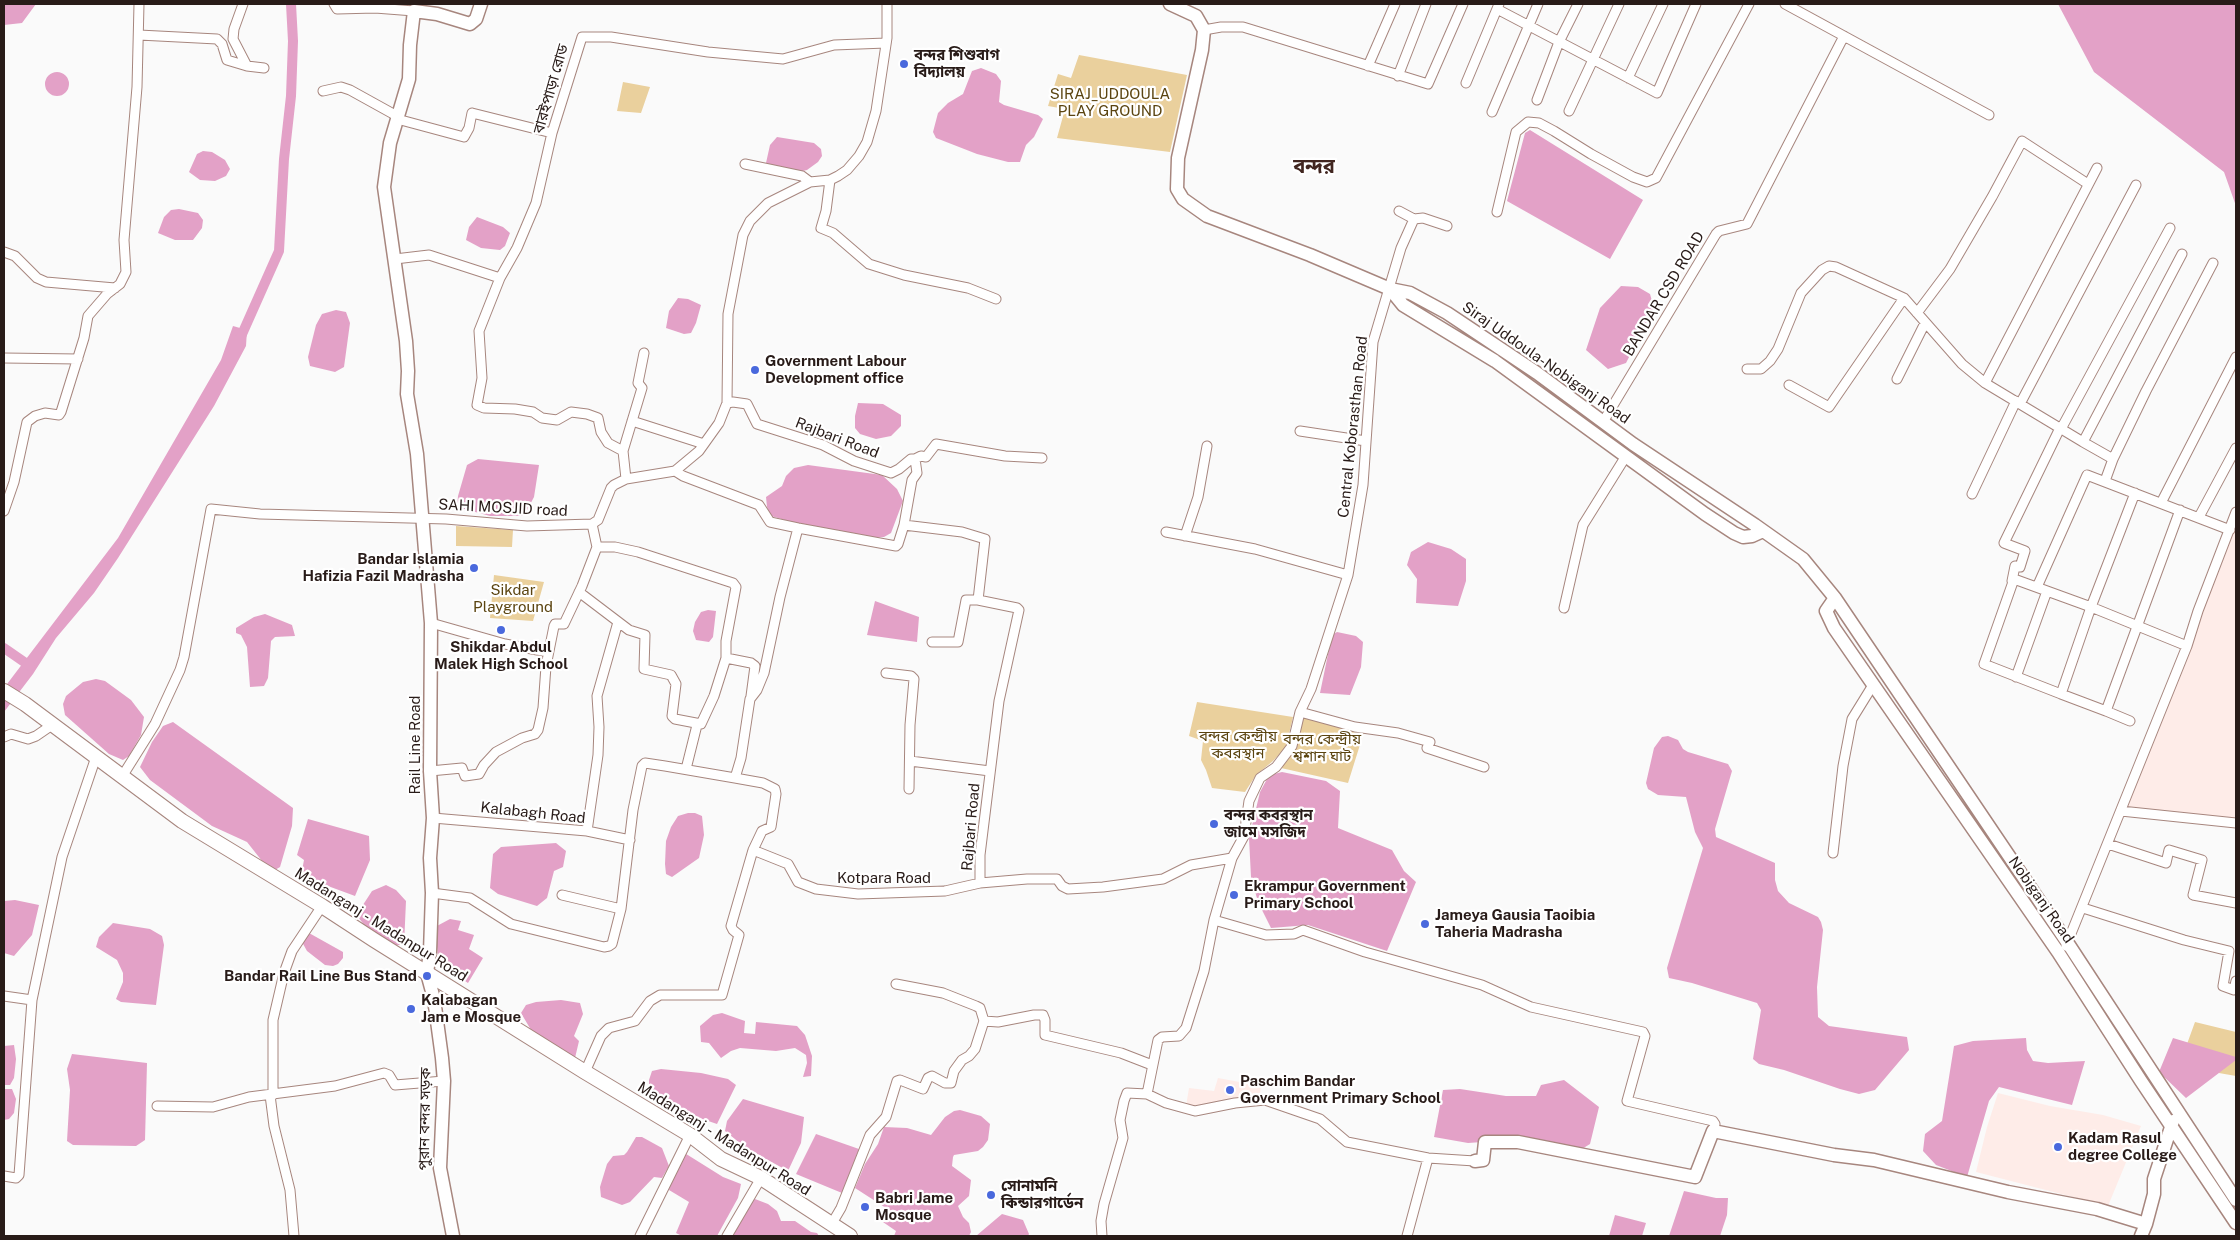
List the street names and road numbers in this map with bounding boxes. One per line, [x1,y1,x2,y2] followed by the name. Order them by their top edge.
[530,42,572,136] street label: বারইপাড়া রোড
[1620,228,1708,360] street label: BANDAR CSD ROAD
[1459,298,1633,428] street label: Siraj Uddoula-Nobiganj Road
[1335,335,1371,519] street label: Central Koborasthan Road
[793,414,881,462] street label: Rajbari Road
[438,496,568,520] street label: SAHI MOSJID road
[406,695,424,795] street label: Rail Line Road
[958,782,984,872] street label: Rajbari Road
[480,799,586,827] street label: Kalabagh Road
[2005,853,2077,947] street label: Nobiganj Road
[291,864,471,986] street label: Madanganj - Madanpur Road
[837,869,931,887] street label: Kotpara Road
[415,1067,435,1171] street label: পুরান বন্দর সড়ক
[634,1078,814,1200] street label: Madanganj - Madanpur Road

